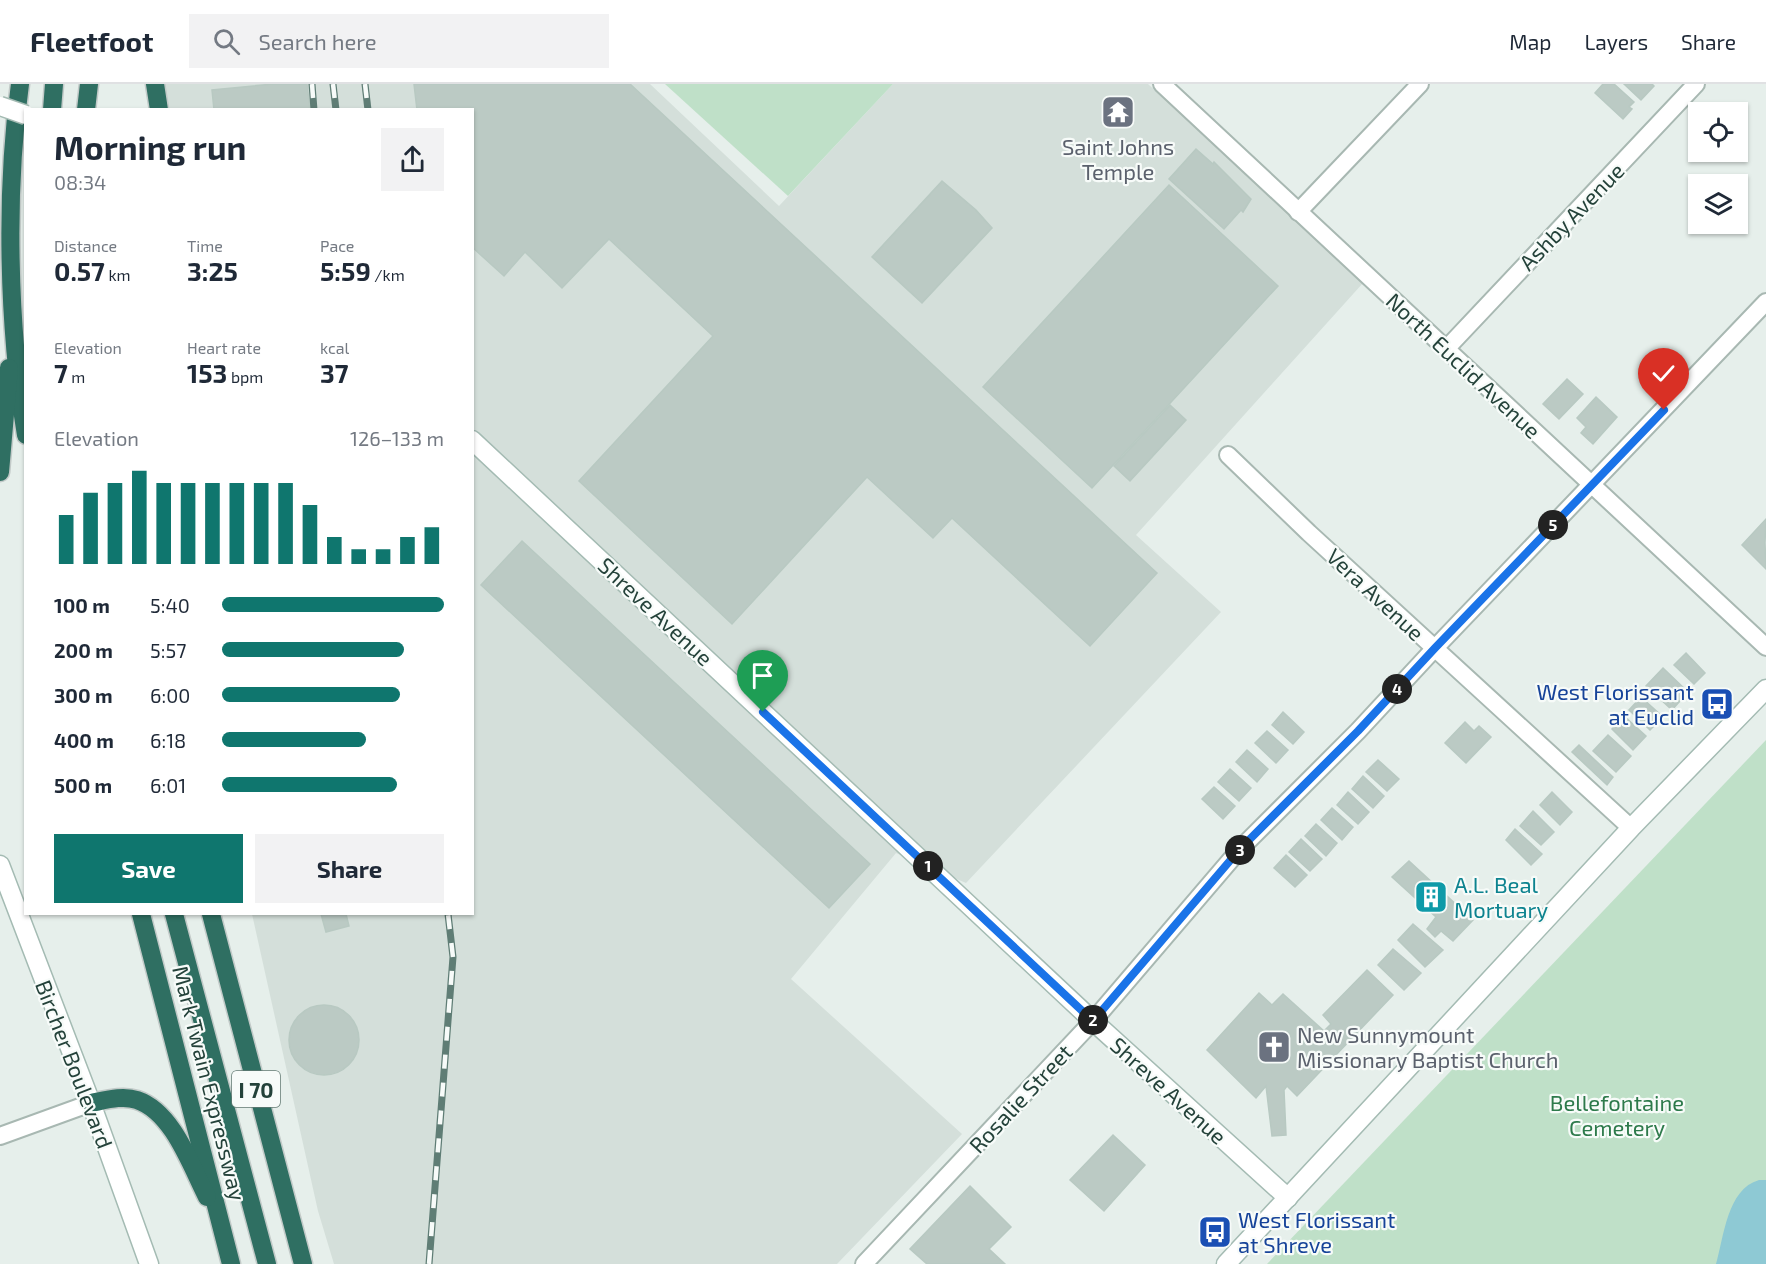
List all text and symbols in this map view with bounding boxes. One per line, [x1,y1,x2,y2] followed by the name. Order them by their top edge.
[189,14,609,68] search box
[30,24,153,58] text: Fleetfoot
[210,25,243,58] icon: search
[258,28,377,54] text: Search here
[1509,29,1551,54] text: Map
[1584,29,1648,54] text: Layers
[1681,29,1736,54] text: Share
[1100,94,1136,130] temple icon: Saint Johns Temple
[1688,102,1748,234] map controls
[1688,102,1748,162] button: locate
[54,127,246,167] text: Morning run
[381,128,444,191] button: share
[1062,133,1174,184] place label: Saint Johns Temple
[1513,157,1629,275] street label: Ashby Avenue
[54,170,106,194] text: 08:34
[1688,174,1748,234] button: layers
[54,236,117,255] text: Distance
[187,236,223,255] text: Time
[320,236,354,255] text: Pace
[54,255,105,286] text: 0.57
[187,255,238,286] text: 3:25
[320,255,371,286] text: 5:59
[105,265,131,284] text: km
[371,265,405,284] text: /km
[1382,287,1546,443] street label: North Euclid Avenue
[54,338,122,357] text: Elevation
[187,338,261,357] text: Heart rate
[320,338,349,357] text: kcal
[1638,348,1689,410] pin
[54,357,68,388] text: 7
[187,357,227,388] text: 153
[320,357,348,388] text: 37
[1647,357,1680,390] icon: check
[68,367,85,386] text: m
[227,367,263,386] text: bpm
[54,426,139,450] text: Elevation
[350,426,444,450] text: 126–133 m
[1538,510,1568,540] pin: 5
[1549,515,1557,534] text: 5
[1322,542,1430,646] street label: Vera Avenue
[593,551,719,671] street label: Shreve Avenue
[54,593,110,617] text: 100 m
[150,593,190,617] text: 5:40
[54,638,113,662] text: 200 m
[150,638,186,662] text: 5:57
[737,650,788,712] pin
[746,659,779,692] icon: arrive
[1382,674,1412,704] pin: 4
[1537,678,1694,729] place label: West Florissant at Euclid
[1392,679,1402,698] text: 4
[54,683,113,707] text: 300 m
[150,683,190,707] text: 6:00
[1699,686,1735,722] bus stop icon: West Florissant at Euclid
[54,728,114,752] text: 400 m
[150,728,186,752] text: 6:18
[54,773,112,797] text: 500 m
[150,773,186,797] text: 6:01
[54,834,243,903] button: Save
[255,834,444,903] button: Share
[1225,835,1255,865] pin: 3
[1235,840,1245,859] text: 3
[913,851,943,881] pin: 1
[925,856,931,875] text: 1
[1454,871,1548,922] place label: A.L. Beal Mortuary
[1413,879,1449,915] building icon: A.L. Beal Mortuary
[168,963,252,1204] street label: Mark Twain Expressway
[31,976,119,1152] street label: Bircher Boulevard
[1078,1005,1108,1035] pin: 2
[1088,1010,1098,1029] text: 2
[1297,1021,1559,1072] place label: New Sunnymount Missionary Baptist Church
[1256,1029,1292,1065] church icon: New Sunnymount Missionary Baptist Church
[1106,1031,1232,1149] street label: Shreve Avenue
[963,1038,1077,1158] street label: Rosalie Street
[232,1071,280,1107] road number: I 70
[1550,1089,1684,1140] park label: Bellefontaine Cemetery
[1238,1206,1396,1257] place label: West Florissant at Shreve
[1197,1214,1233,1250] bus stop icon: West Florissant at Shreve

